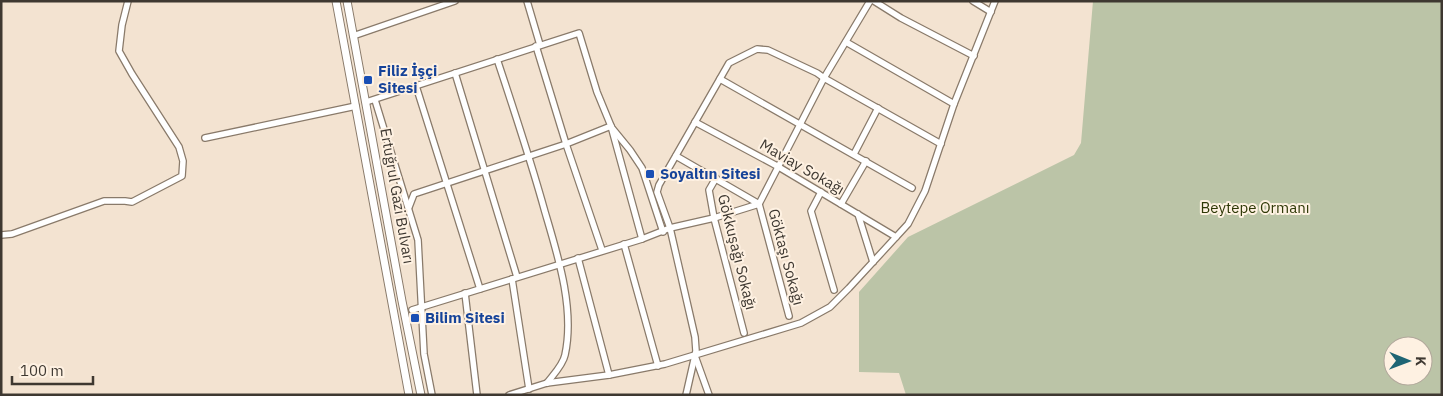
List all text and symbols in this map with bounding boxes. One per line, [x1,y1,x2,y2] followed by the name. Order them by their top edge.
[378,61,437,97] place label: Filiz İşçi Sitesi
[362,74,374,86] marker: Filiz İşçi Sitesi
[376,127,419,265] street label: Ertuğrul Gazi Bulvarı
[756,135,848,199] street label: Maviay Sokağı
[660,164,761,183] place label: Soyaltın Sitesi
[644,168,656,180] marker: Soyaltın Sitesi
[714,192,761,312] street label: Gökkuşağı Sokağı
[1201,198,1309,217] park label: Beytepe Ormanı
[764,207,808,307] street label: Göktaşı Sokağı
[425,308,505,327] place label: Bilim Sitesi
[409,312,421,324] marker: Bilim Sitesi
[1383,336,1433,386] north arrow
[12,354,94,386] scale bar
[1412,356,1430,367] text: K
[20,361,64,380] text: 100 m

